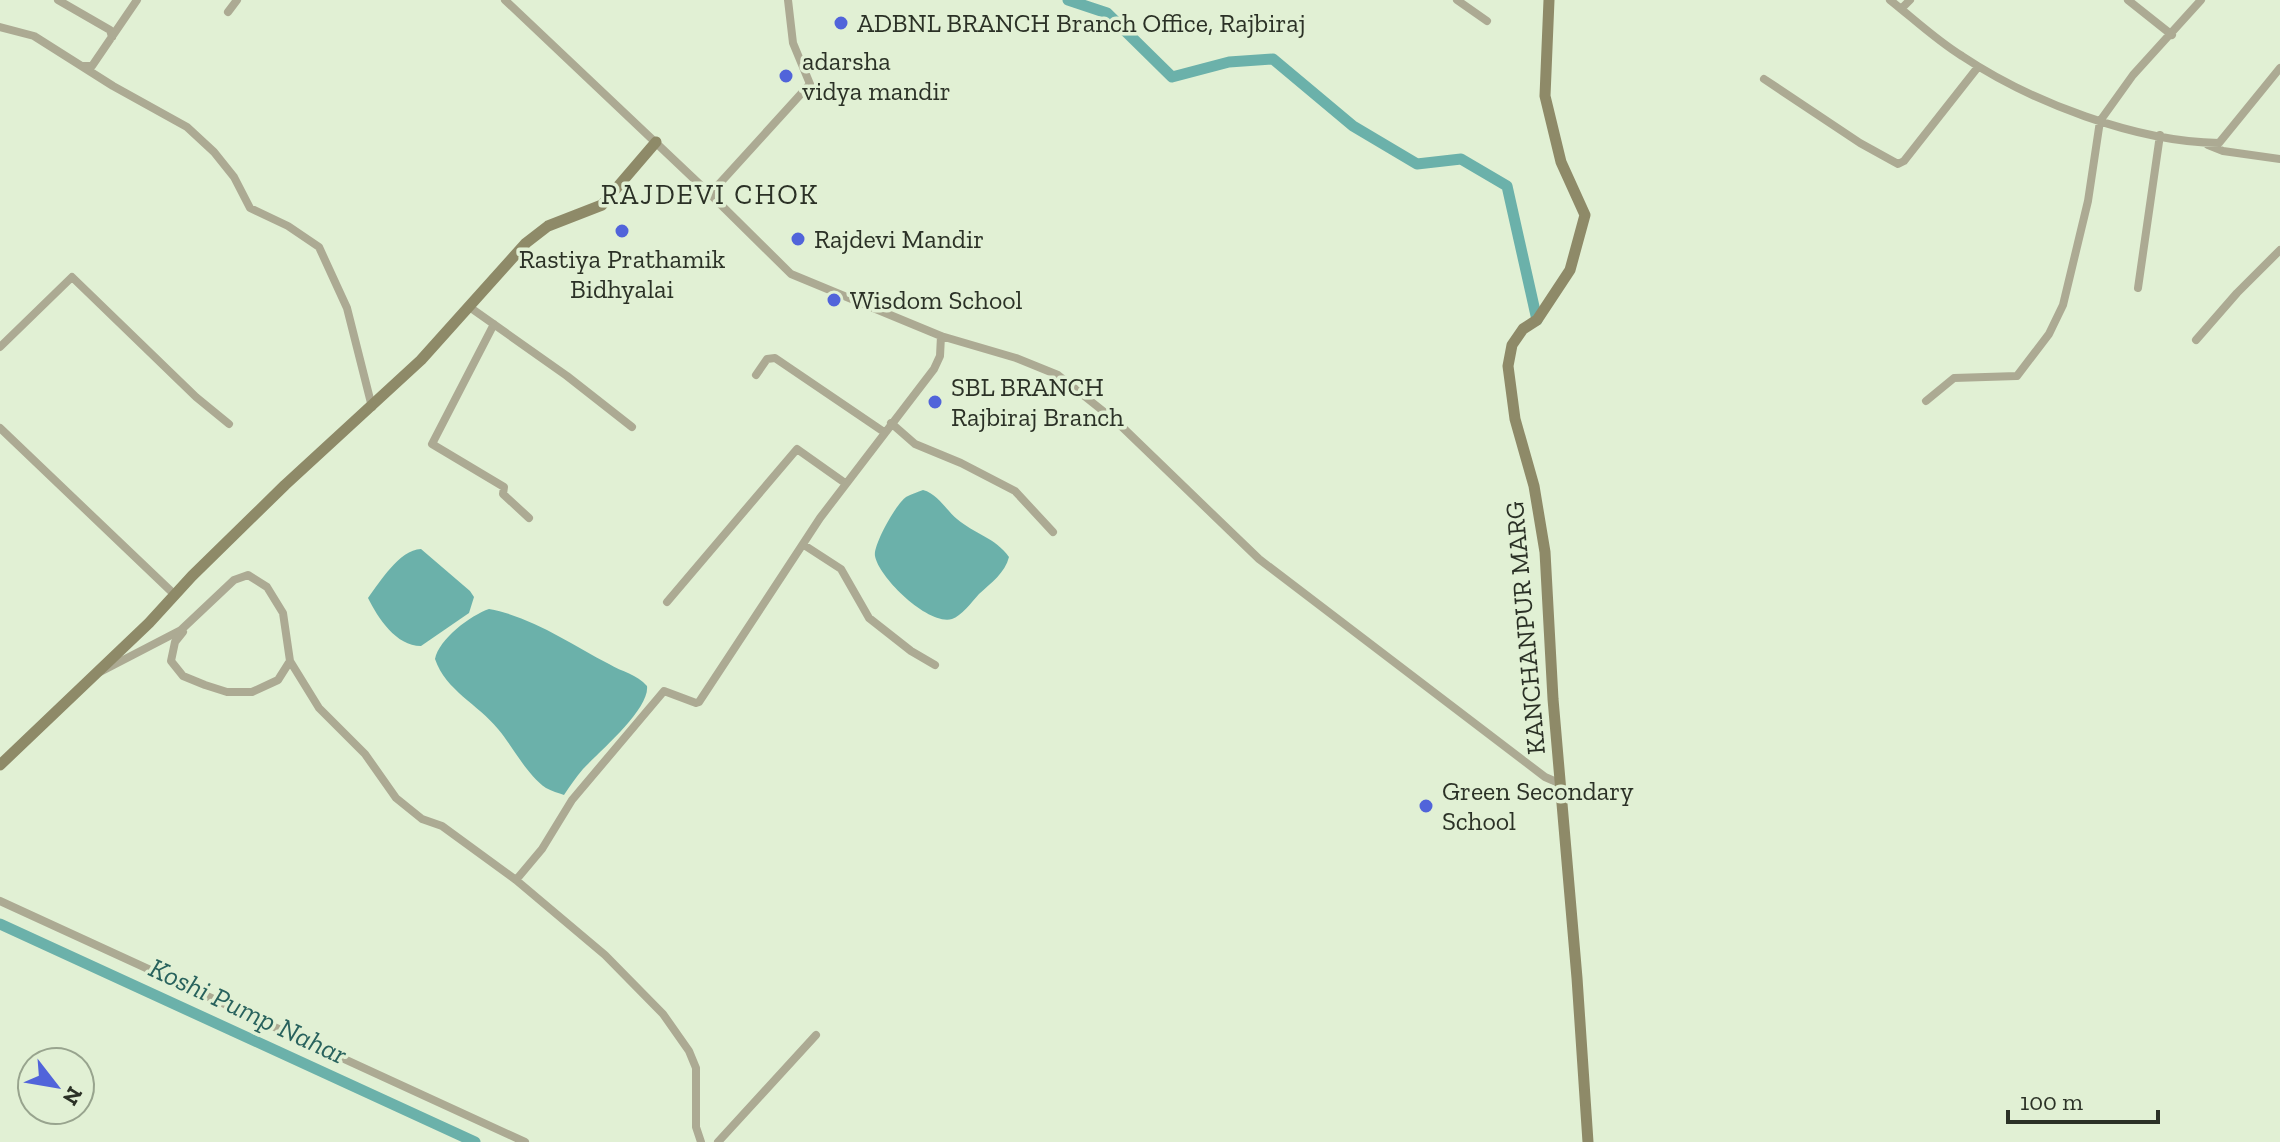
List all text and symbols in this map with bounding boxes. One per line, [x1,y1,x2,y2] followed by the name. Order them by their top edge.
[857,7,1305,39] place label: ADBNL BRANCH Branch Office, Rajbiraj
[832,14,850,32] marker: ADBNL BRANCH Branch Office, Rajbiraj
[802,45,951,107] place label: adarsha vidya mandir
[777,67,795,85] marker: adarsha vidya mandir
[601,178,819,211] district label: RAJDEVI CHOK
[613,222,631,240] marker: Rastiya Prathamik Bidhyalai
[814,223,984,255] place label: Rajdevi Mandir
[789,230,807,248] marker: Rajdevi Mandir
[519,243,726,305] place label: Rastiya Prathamik Bidhyalai
[850,284,1023,316] place label: Wisdom School
[825,291,843,309] marker: Wisdom School
[951,371,1124,433] place label: SBL BRANCH Rajbiraj Branch
[926,393,944,411] marker: SBL BRANCH Rajbiraj Branch
[1498,500,1552,756] street label: KANCHANPUR MARG
[1442,775,1634,837] place label: Green Secondary School
[1417,797,1435,815] marker: Green Secondary School
[144,951,352,1071] water label: Koshi Pump Nahar
[16,1046,96,1126] north arrow
[2008,1074,2158,1124] scale bar
[57,1082,89,1110] text: N
[2020,1087,2083,1116] text: 100 m

